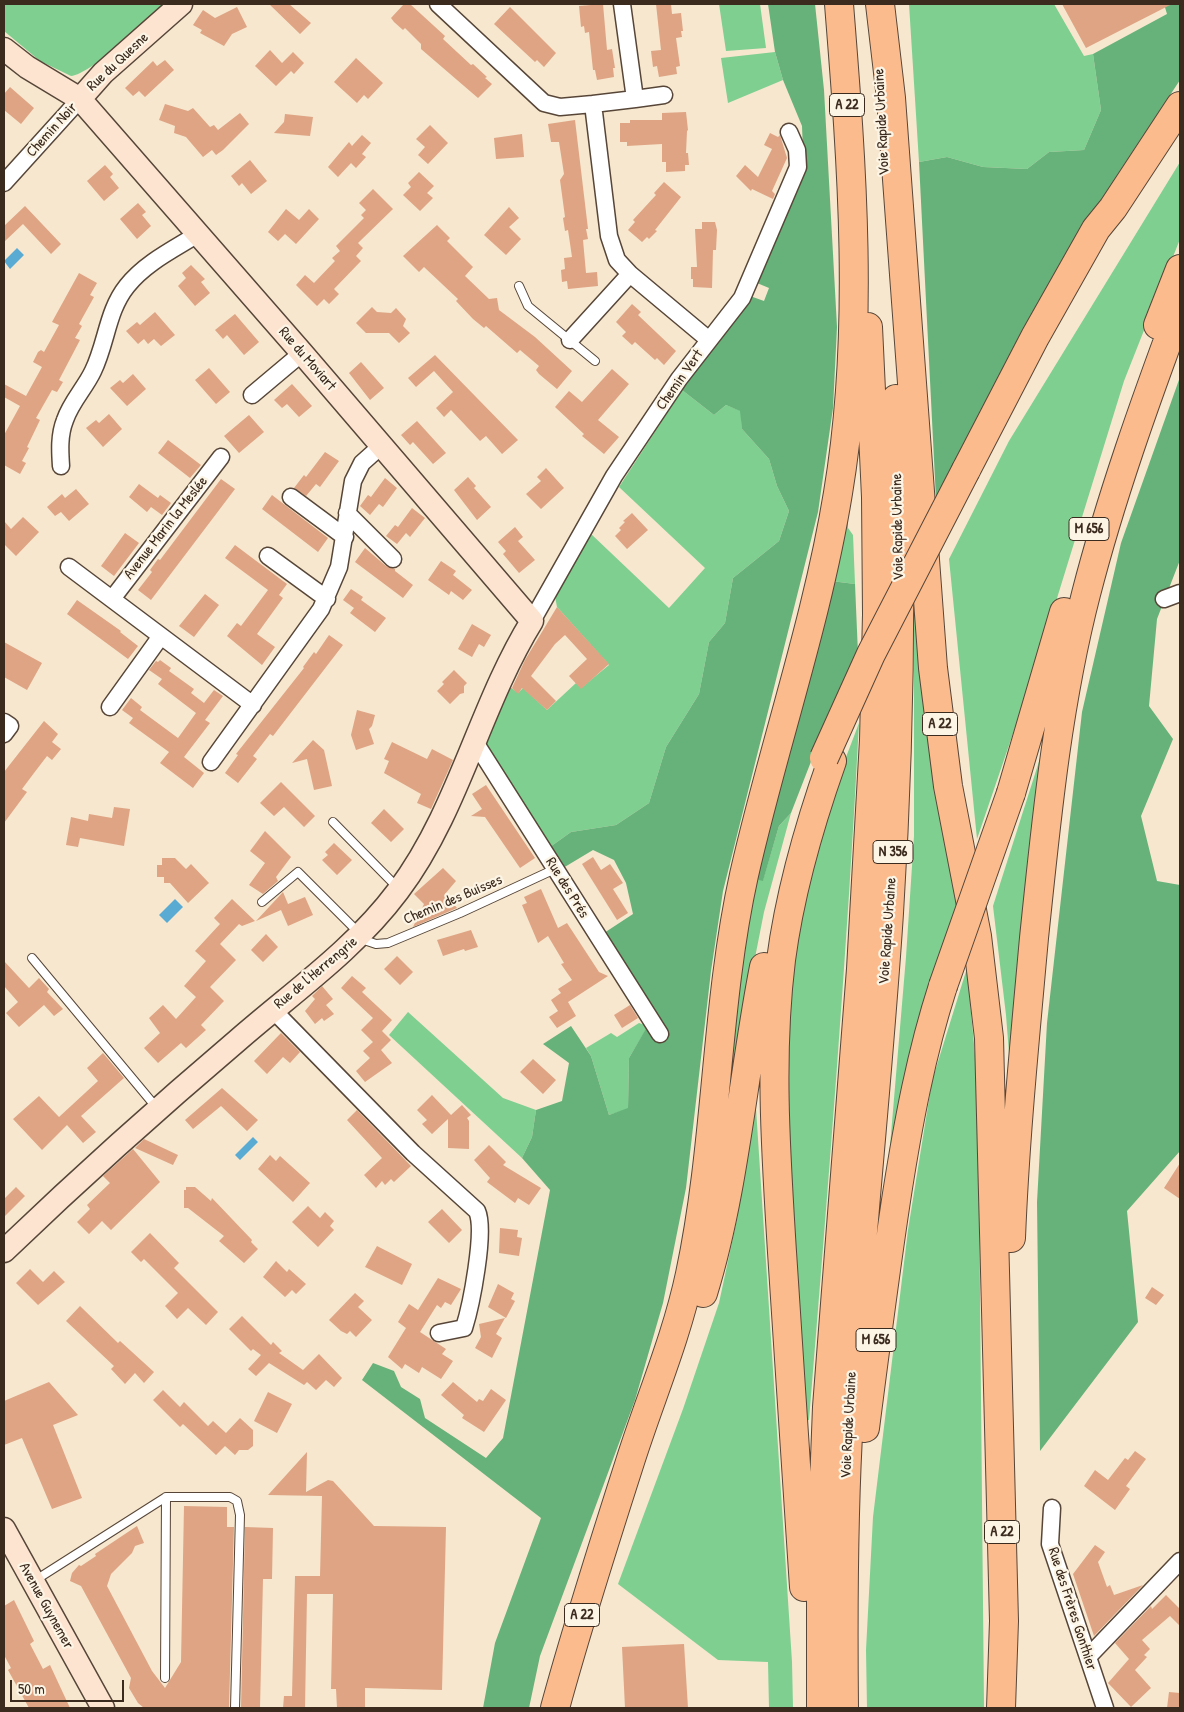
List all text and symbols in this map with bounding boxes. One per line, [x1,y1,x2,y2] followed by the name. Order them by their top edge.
[83,29,153,95] street label: Rue du Quesne
[870,68,894,176] street label: Voie Rapide Urbaine
[830,94,864,116] road number: A 22
[23,99,81,161] street label: Chemin Noir
[274,323,340,395] street label: Rue du Moviart
[653,346,707,414] street label: Chemin Vert
[120,473,212,583] street label: Avenue Marin la Meslée
[888,473,908,581] street label: Voie Rapide Urbaine
[1069,518,1109,540] road number: M 656
[922,712,958,736] road number: A 22
[873,840,913,864] road number: N 356
[541,854,593,922] street label: Rue des Prés
[401,871,505,929] street label: Chemin des Buisses
[875,877,901,985] street label: Voie Rapide Urbaine
[271,933,361,1013] street label: Rue de l'Herrengrie
[856,1328,896,1352] road number: M 656
[837,1371,861,1479] street label: Voie Rapide Urbaine
[984,1520,1020,1544] road number: A 22
[1044,1545,1100,1673] street label: Rue des Frères Gonthier
[15,1560,77,1652] street label: Avenue Guynemer
[564,1604,600,1626] road number: A 22
[12,1670,126,1702] scale bar
[18,1678,45,1699] text: 50 m

